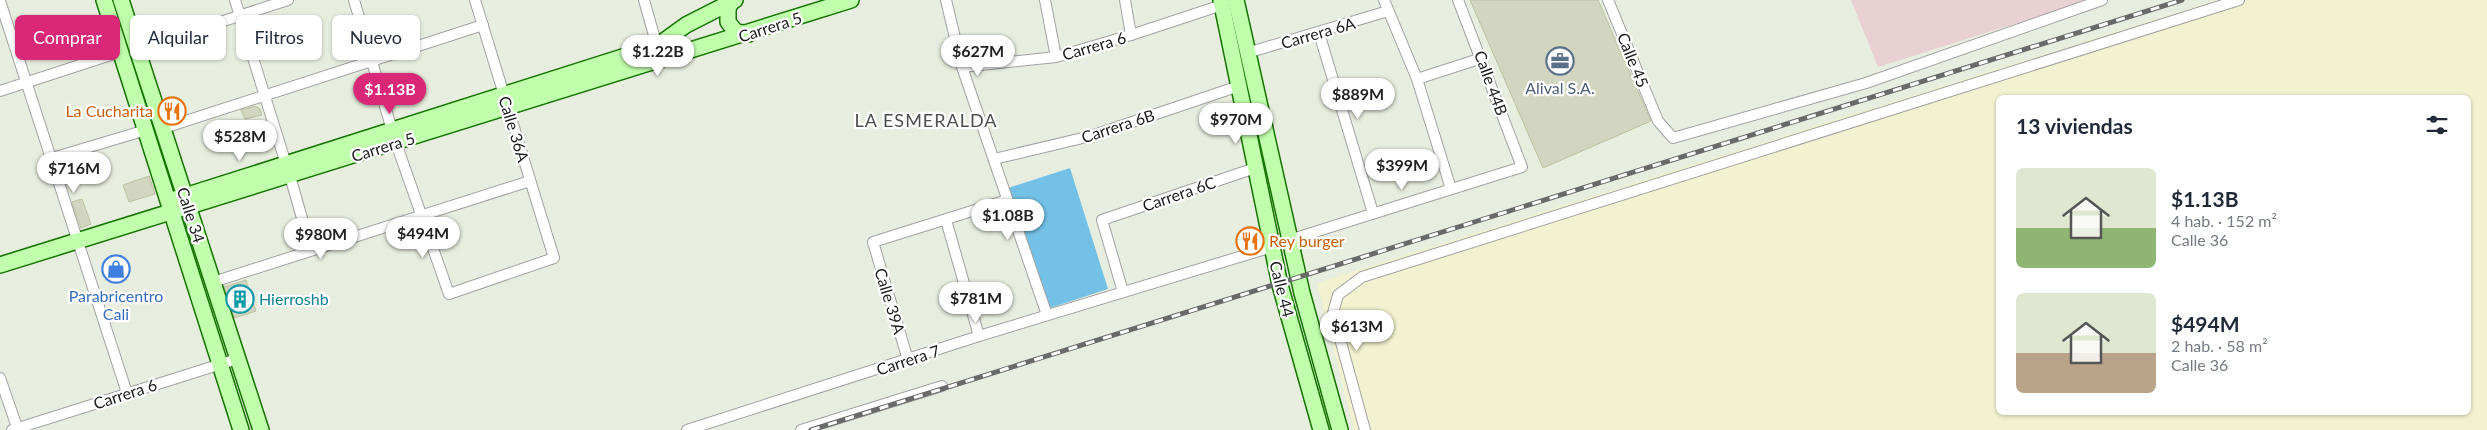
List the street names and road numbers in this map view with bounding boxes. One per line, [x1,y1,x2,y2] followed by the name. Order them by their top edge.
[736,7,804,46] street label: Carrera 5
[1279,13,1357,52] street label: Carrera 6A
[1060,27,1128,64] street label: Carrera 6
[1614,30,1653,90] street label: Calle 45
[1471,48,1512,118] street label: Calle 44B
[495,93,534,164] street label: Calle 36A
[1079,105,1157,146] street label: Carrera 6B
[349,128,417,165] street label: Carrera 5
[1140,172,1218,215] street label: Carrera 6C
[174,185,209,245] street label: Calle 34
[1266,259,1299,319] street label: Calle 44
[871,265,910,336] street label: Calle 39A
[874,340,942,379] street label: Carrera 7
[91,374,159,413] street label: Carrera 6

